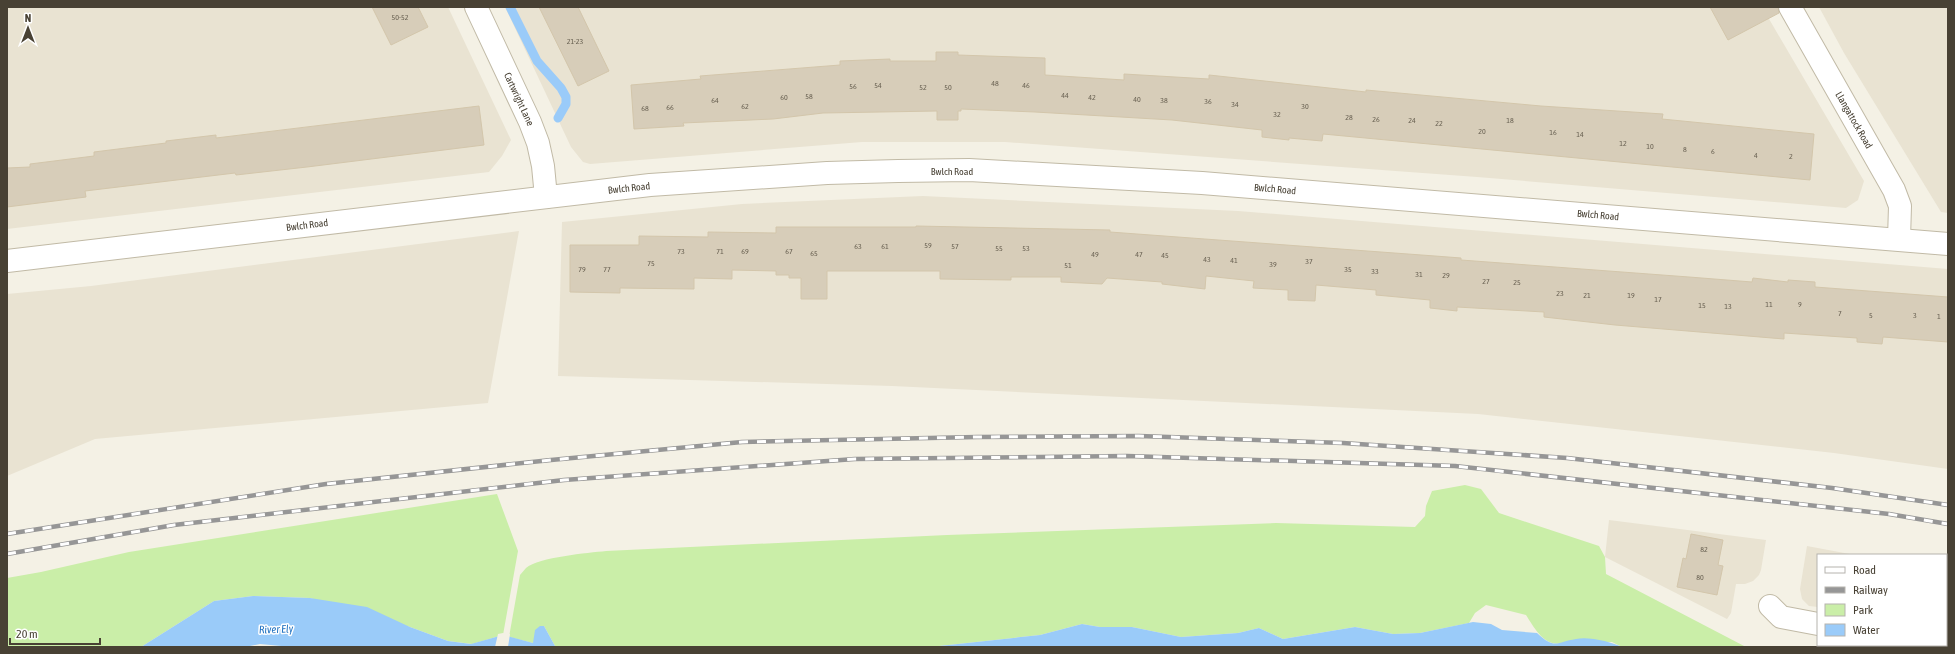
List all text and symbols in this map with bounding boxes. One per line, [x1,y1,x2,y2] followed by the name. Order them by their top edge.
[8,8,48,48] north arrow
[25,12,31,24] text: N
[391,13,409,22] house number: 50-52
[567,37,584,46] house number: 21-23
[502,71,536,128] street label: Cartwright Lane
[991,79,999,88] house number: 48
[874,81,882,90] house number: 54
[1022,81,1030,90] house number: 46
[849,82,857,91] house number: 56
[919,83,927,92] house number: 52
[944,83,952,92] house number: 50
[1833,90,1875,151] street label: Llangattock Road
[1061,91,1069,100] house number: 44
[805,92,813,101] house number: 58
[780,93,788,102] house number: 60
[1088,93,1096,102] house number: 42
[1133,95,1141,104] house number: 40
[711,96,719,105] house number: 64
[1160,96,1168,105] house number: 38
[1204,97,1212,106] house number: 36
[1231,100,1239,109] house number: 34
[741,102,749,111] house number: 62
[1301,102,1309,111] house number: 30
[666,103,674,112] house number: 66
[641,104,649,113] house number: 68
[1273,110,1281,119] house number: 32
[1345,113,1353,122] house number: 28
[1372,115,1380,124] house number: 26
[1408,116,1416,125] house number: 24
[1506,116,1514,125] house number: 18
[1435,119,1443,128] house number: 22
[1478,127,1486,136] house number: 20
[1549,128,1557,137] house number: 16
[1576,130,1584,139] house number: 14
[1619,139,1627,148] house number: 12
[1646,142,1654,151] house number: 10
[1683,145,1687,154] house number: 8
[1711,147,1715,156] house number: 6
[1754,151,1758,160] house number: 4
[1789,152,1793,161] house number: 2
[931,166,973,177] street label: Bwlch Road
[607,180,651,196] street label: Bwlch Road
[1253,182,1297,196] street label: Bwlch Road
[1576,208,1620,222] street label: Bwlch Road
[285,217,329,233] street label: Bwlch Road
[924,241,932,250] house number: 59
[854,242,862,251] house number: 63
[881,242,889,251] house number: 61
[951,242,959,251] house number: 57
[995,244,1003,253] house number: 55
[1022,244,1030,253] house number: 53
[677,247,685,256] house number: 73
[716,247,724,256] house number: 71
[741,247,749,256] house number: 69
[785,247,793,256] house number: 67
[810,249,818,258] house number: 65
[1091,250,1099,259] house number: 49
[1135,250,1143,259] house number: 47
[1161,251,1169,260] house number: 45
[1203,255,1211,264] house number: 43
[1230,256,1238,265] house number: 41
[1305,257,1313,266] house number: 37
[647,259,655,268] house number: 75
[1269,260,1277,269] house number: 39
[1064,261,1072,270] house number: 51
[578,265,586,274] house number: 79
[603,265,611,274] house number: 77
[1344,265,1352,274] house number: 35
[1371,267,1379,276] house number: 33
[1415,270,1423,279] house number: 31
[1442,271,1450,280] house number: 29
[1482,277,1490,286] house number: 27
[1513,278,1521,287] house number: 25
[1556,289,1564,298] house number: 23
[1583,291,1591,300] house number: 21
[1627,291,1635,300] house number: 19
[1654,295,1662,304] house number: 17
[1765,300,1773,309] house number: 11
[1798,300,1802,309] house number: 9
[1698,301,1706,310] house number: 15
[1724,302,1732,311] house number: 13
[1838,309,1842,318] house number: 7
[1869,311,1873,320] house number: 5
[1913,311,1917,320] house number: 3
[1937,312,1941,321] house number: 1
[1700,545,1708,554] house number: 82
[1817,554,1947,646] legend
[1853,563,1876,577] text: Road
[1696,573,1704,582] house number: 80
[1853,583,1888,597] text: Railway
[1853,603,1874,617] text: Park
[10,620,100,646] scale bar
[259,622,294,636] water label: River Ely
[1853,623,1880,637] text: Water
[16,627,38,641] text: 20 m

